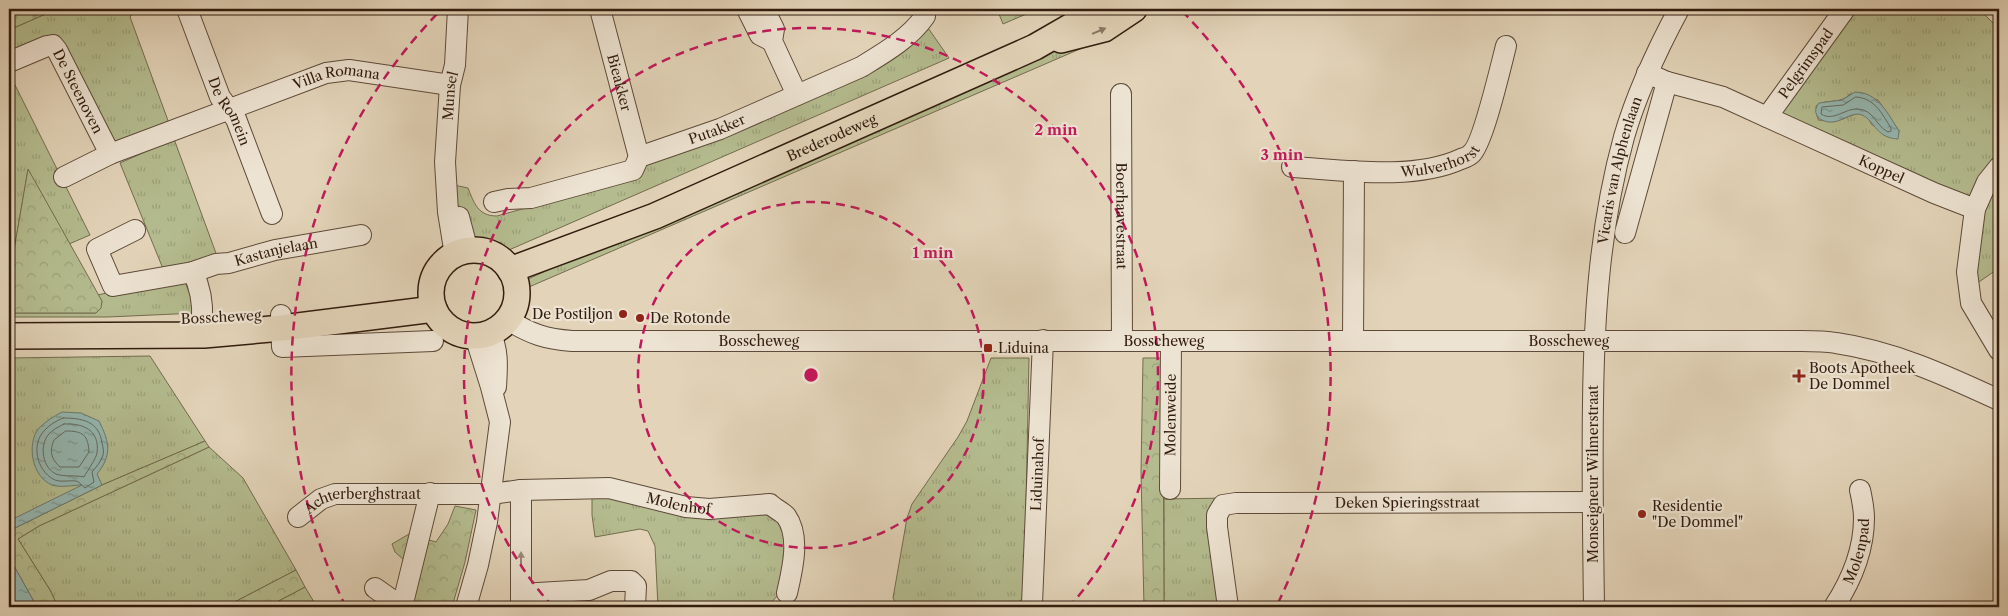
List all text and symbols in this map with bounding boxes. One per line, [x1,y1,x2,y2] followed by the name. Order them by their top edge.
[1774,25,1837,102] street label: Pelgrimspad
[1092,26,1106,34] one-way arrow
[49,46,107,137] street label: De Steenoven
[603,52,636,113] street label: Bieakker
[289,60,382,94] street label: Villa Romana
[439,69,462,121] street label: Munsel
[204,74,254,148] street label: De Romein
[1594,94,1646,246] street label: Vicaris van Alphenlaan
[784,109,880,165] street label: Brederodeweg
[686,110,748,148] street label: Putakker
[1034,120,1078,139] text: 2 min
[1399,142,1484,181] street label: Wulverhorst
[1261,145,1304,164] text: 3 min
[1856,151,1907,187] street label: Koppel
[1112,163,1131,270] street label: Boerhaavestraat
[232,234,319,270] street label: Kastanjelaan
[912,243,954,262] text: 1 min
[532,305,613,323] place label: De Postiljon
[180,306,262,328] street label: Bosscheweg
[617,308,629,320] marker: De Postiljon
[650,309,730,327] place label: De Rotonde
[634,312,646,324] marker: De Rotonde
[718,332,800,350] street label: Bosscheweg
[1123,332,1205,350] street label: Bosscheweg
[1528,332,1610,350] street label: Bosscheweg
[998,339,1050,357] place label: Liduina
[982,342,994,354] marker: Liduina
[1809,359,1916,393] place label: Boots Apotheek De Dommel
[802,366,820,384] centre of rings
[1793,370,1805,382] marker: Boots Apotheek De Dommel
[1161,374,1180,456] street label: Molenweide
[1584,385,1602,563] street label: Monseigneur Wilmerstraat
[1027,435,1048,511] street label: Liduinahof
[300,485,421,518] street label: Achterberghstraat
[645,489,714,518] street label: Molenhof
[1335,493,1480,512] street label: Deken Spieringsstraat
[1652,497,1743,531] place label: Residentie "De Dommel"
[1636,508,1648,520] marker: Residentie "De Dommel"
[1839,517,1873,587] street label: Molenpad
[517,550,525,566] one-way arrow

